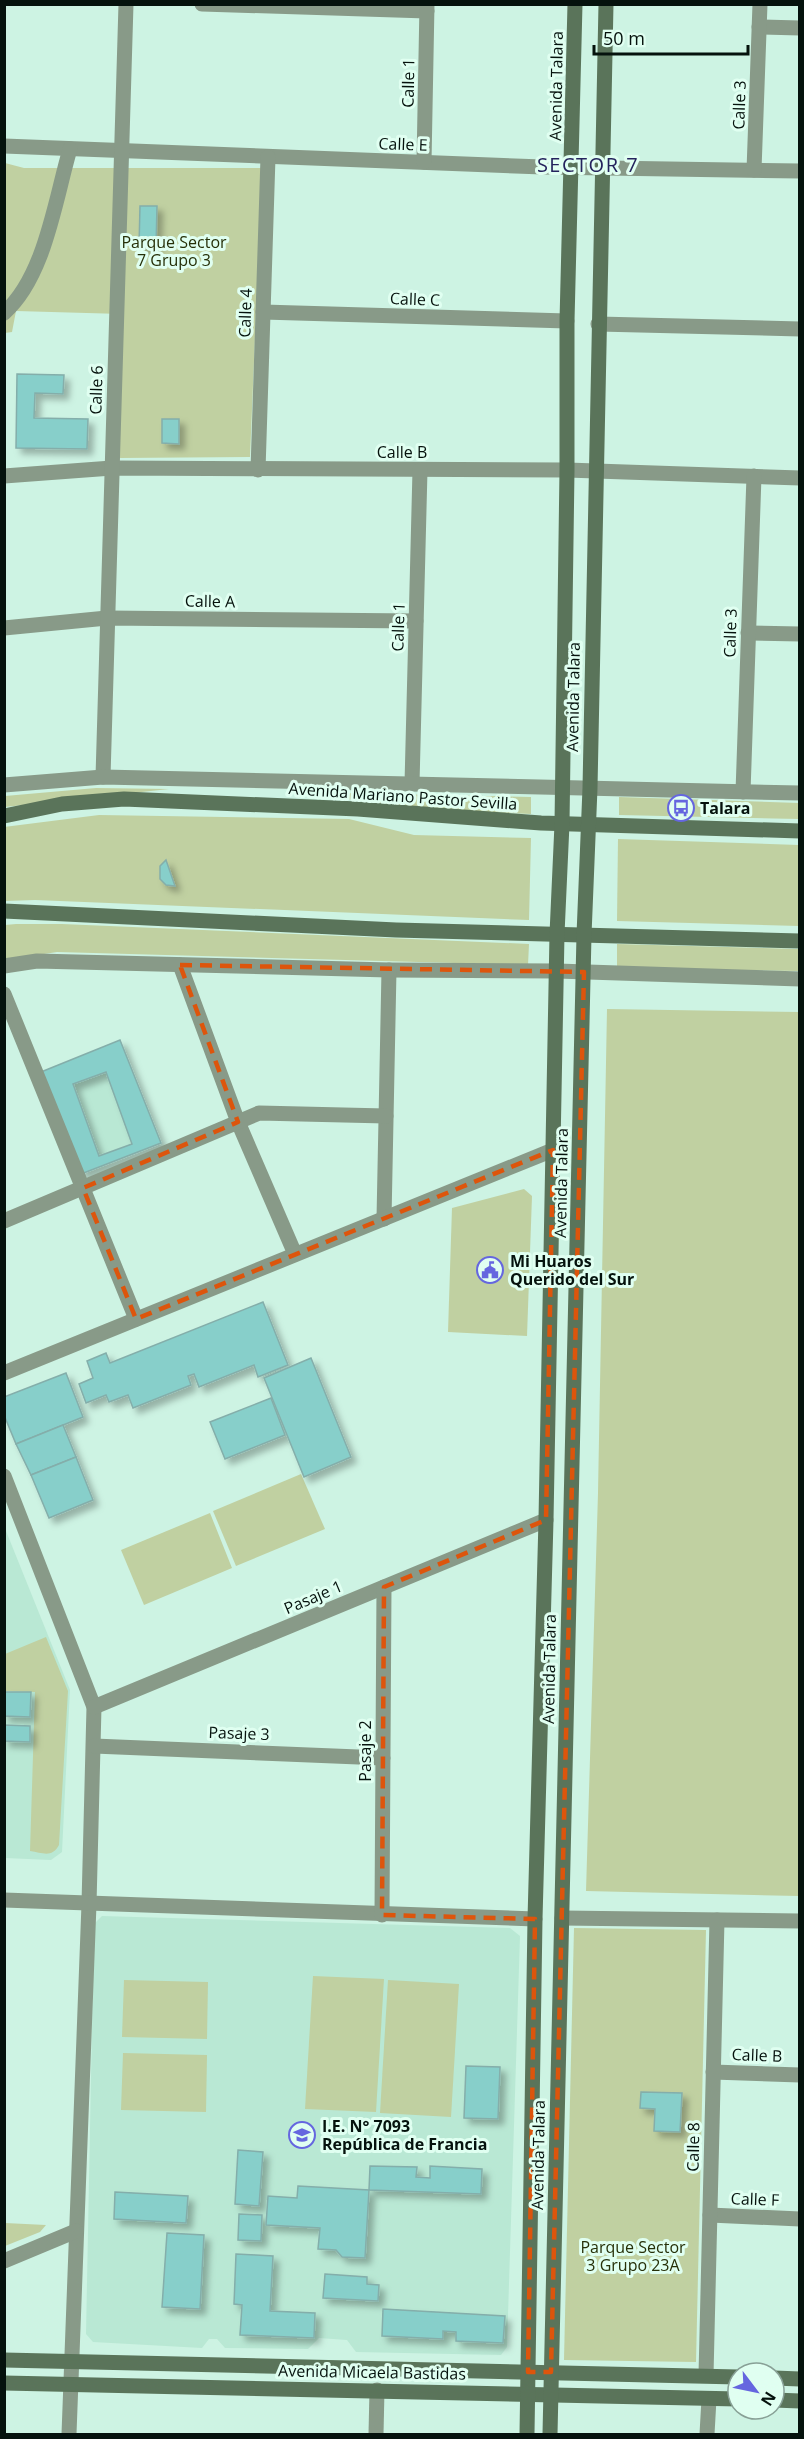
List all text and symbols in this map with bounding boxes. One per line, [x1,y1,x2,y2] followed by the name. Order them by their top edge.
[594,18,748,56] scale bar
[603,26,645,50] text: 50 m
[544,31,568,141] street label: Avenida Talara
[397,58,419,108] street label: Calle 1
[727,80,751,130] street label: Calle 3
[378,132,428,156] street label: Calle E
[537,151,639,178] district label: SECTOR 7
[121,231,227,271] park label: Parque Sector 7 Grupo 3
[389,287,441,311] street label: Calle C
[233,288,257,338] street label: Calle 4
[84,365,108,415] street label: Calle 6
[377,441,427,463] street label: Calle B
[185,590,236,612] street label: Calle A
[386,602,410,652] street label: Calle 1
[718,608,742,658] street label: Calle 3
[561,642,585,752] street label: Avenida Talara
[288,777,518,815] street label: Avenida Mariano Pastor Sevilla
[666,793,696,823] bus stop icon: Talara
[700,797,750,819] place label: Talara
[549,1128,573,1238] street label: Avenida Talara
[510,1250,634,1290] place label: Mi Huaros Querido del Sur
[475,1255,505,1285] public building icon: Mi Huaros Querido del Sur
[280,1575,346,1619] street label: Pasaje 1
[537,1614,561,1724] street label: Avenida Talara
[354,1720,376,1782] street label: Pasaje 2
[208,1721,270,1745] street label: Pasaje 3
[731,2043,783,2067] street label: Calle B
[526,2100,550,2210] street label: Avenida Talara
[322,2115,487,2155] place label: I.E. N° 7093 República de Francia
[287,2120,317,2150] school or university icon: I.E. N° 7093 República de Francia
[682,2122,704,2172] street label: Calle 8
[730,2187,780,2211] street label: Calle F
[580,2236,686,2276] park label: Parque Sector 3 Grupo 23A
[278,2359,466,2385] street label: Avenida Micaela Bastidas
[726,2361,786,2421] north arrow
[756,2388,781,2410] text: N

